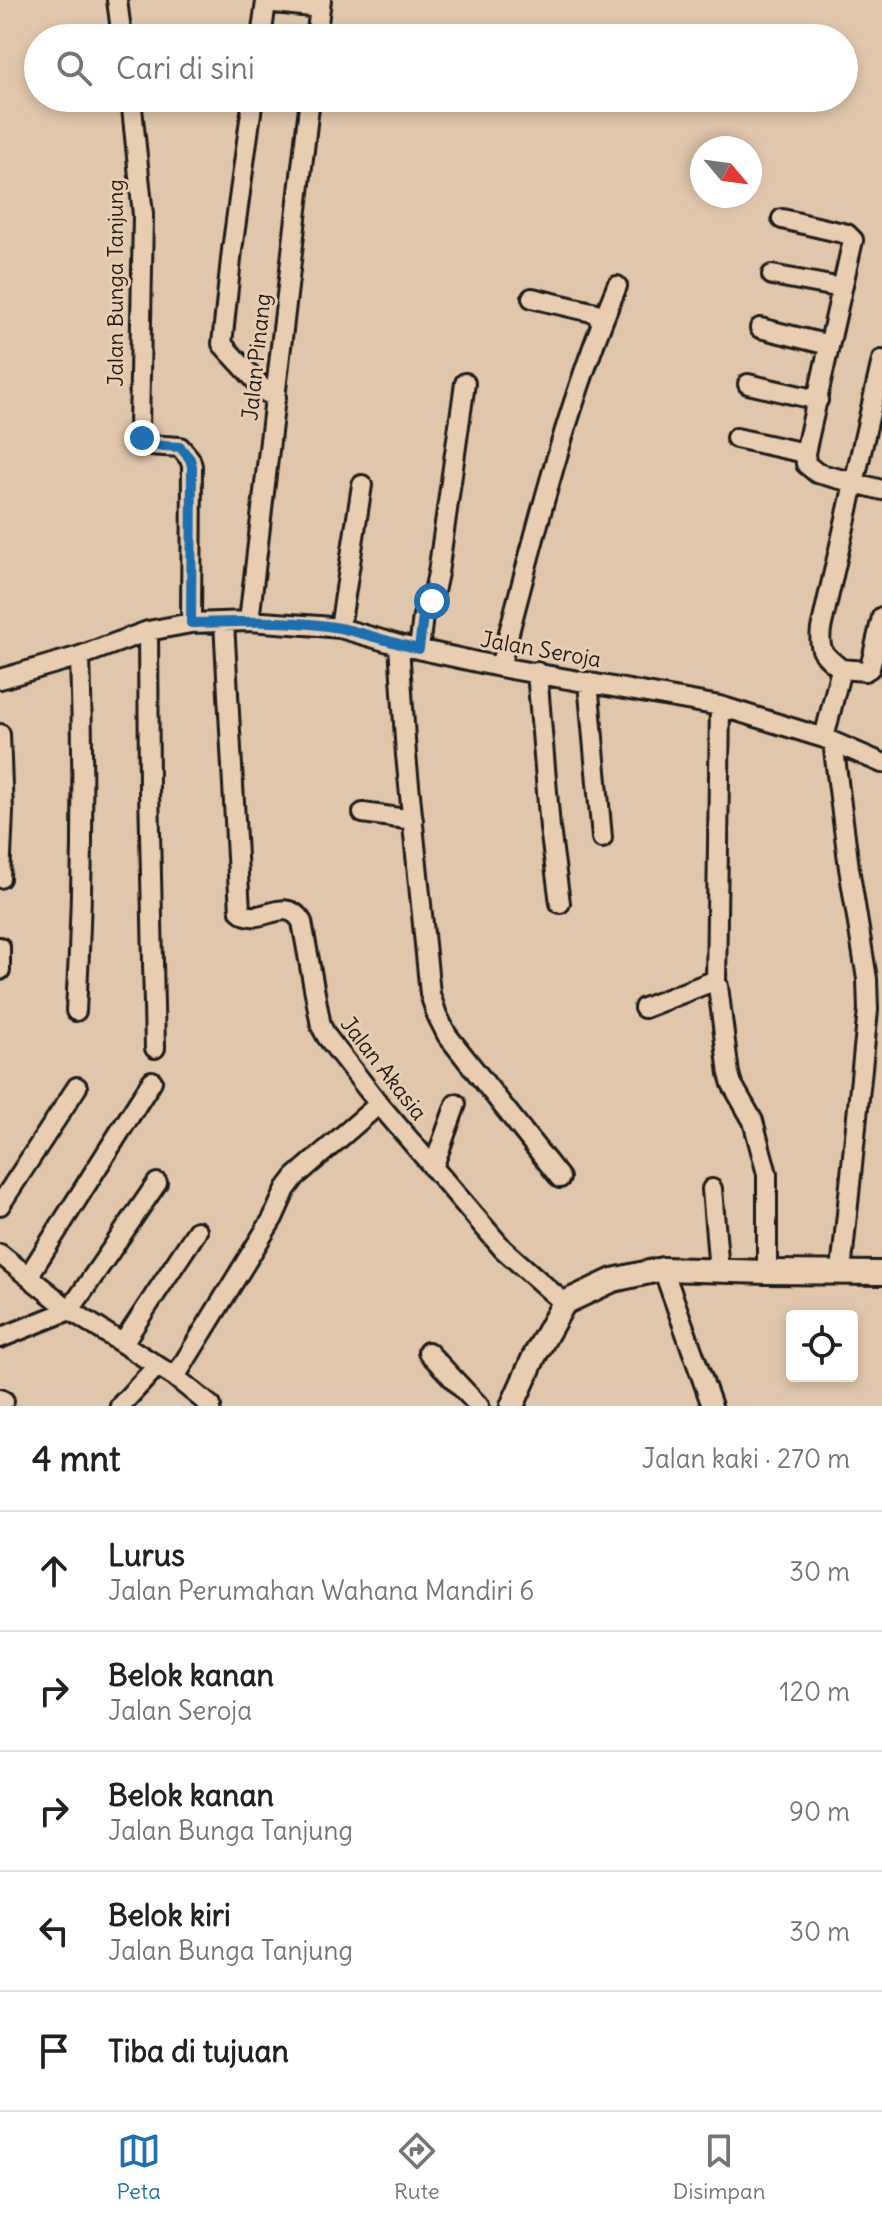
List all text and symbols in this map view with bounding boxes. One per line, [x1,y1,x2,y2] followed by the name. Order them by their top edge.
[24,24,858,112] search box
[52,46,96,90] icon: search
[116,49,255,87] text: Cari di sini
[690,136,762,208] north arrow
[101,179,129,387] street label: Jalan Bunga Tanjung
[235,292,277,422] street label: Jalan Pinang
[124,420,160,456] route end
[414,583,450,619] route start
[479,625,603,673] street label: Jalan Seroja
[335,1010,433,1126] street label: Jalan Akasia
[786,1310,858,1382] map controls
[786,1310,858,1382] button: locate
[32,1437,120,1480] text: 4 mnt
[642,1442,850,1475] text: Jalan kaki · 270 m
[108,1536,185,1574] text: Lurus
[32,1549,76,1593] icon: ahead
[789,1555,850,1588] text: 30 m
[108,1574,534,1607] text: Jalan Perumahan Wahana Mandiri 6
[108,1656,274,1694] text: Belok kanan
[32,1669,76,1713] icon: right
[779,1675,850,1708] text: 120 m
[108,1694,252,1727] text: Jalan Seroja
[108,1776,274,1814] text: Belok kanan
[32,1789,76,1833] icon: right
[789,1795,850,1828] text: 90 m
[108,1814,353,1847] text: Jalan Bunga Tanjung
[108,1896,231,1934] text: Belok kiri
[32,1909,76,1953] icon: left
[789,1915,850,1948] text: 30 m
[108,1934,353,1967] text: Jalan Bunga Tanjung
[32,2029,76,2073] icon: arrive
[108,2032,289,2070] text: Tiba di tujuan
[117,2129,161,2205] tab: Peta
[394,2129,440,2205] tab: Rute
[673,2129,765,2205] tab: Disimpan

